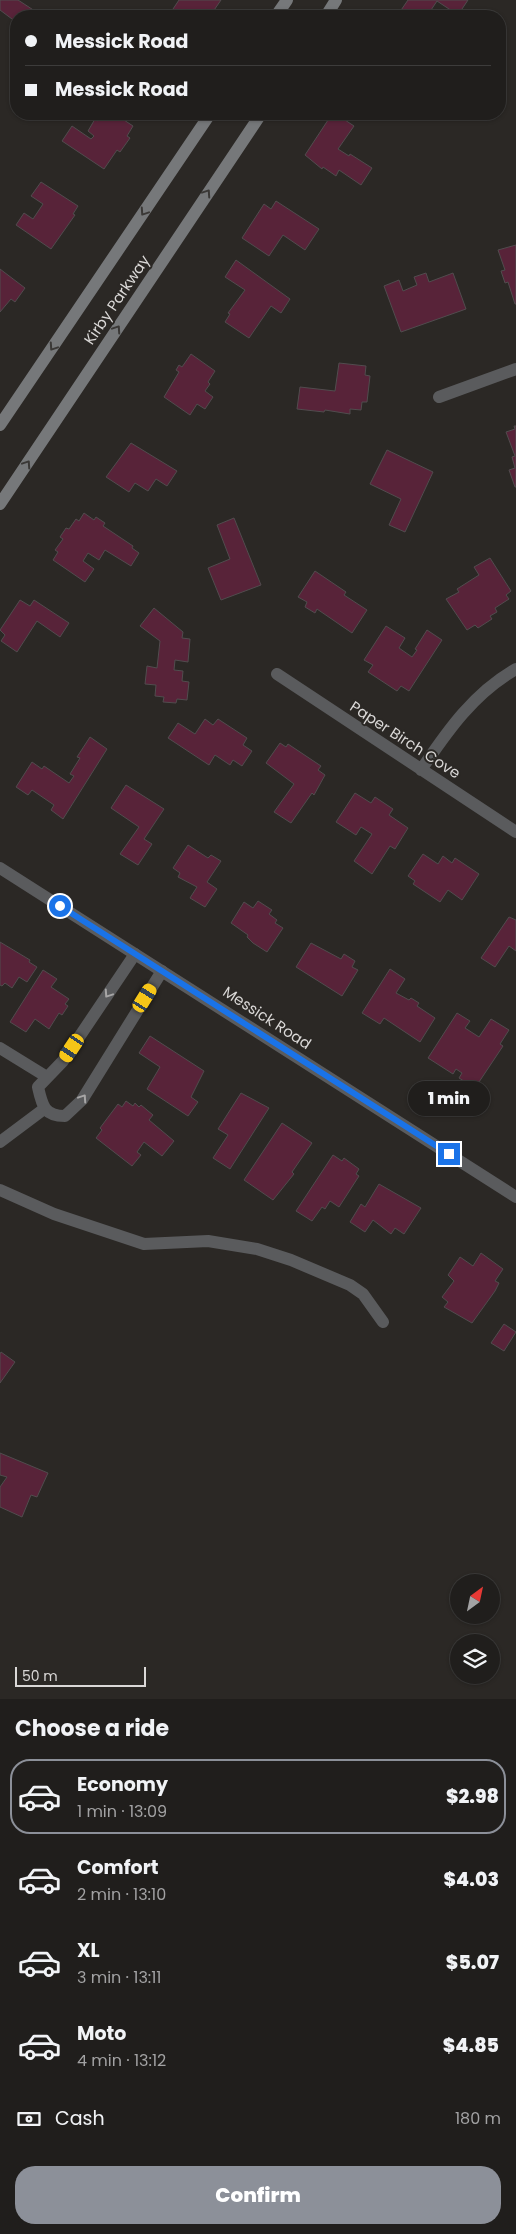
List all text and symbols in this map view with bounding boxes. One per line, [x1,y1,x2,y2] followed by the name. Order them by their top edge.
[55,28,189,55] text: Messick Road
[55,76,189,103] text: Messick Road
[201,190,211,199] one-way arrow
[141,206,150,216] one-way arrow
[79,250,155,349] street label: Kirby Parkway
[111,325,120,334] one-way arrow
[50,341,59,351] one-way arrow
[21,460,30,470] one-way arrow
[346,696,465,783] street label: Paper Birch Cove
[49,895,71,917] route start
[130,981,159,1015] car
[219,981,316,1054] street label: Messick Road
[105,988,114,998] one-way arrow
[57,1031,86,1065] car
[408,1082,490,1116] callout: 1 min
[428,1087,470,1110] text: 1 min
[77,1094,86,1104] one-way arrow
[438,1143,460,1165] route end
[450,1574,500,1624] north arrow
[450,1574,500,1684] map controls
[450,1634,500,1684] button: layers
[15,1664,146,1687] scale bar
[22,1666,58,1686] text: 50 m
[15,1713,169,1744] text: Choose a ride
[77,1771,168,1798] text: Economy
[17,1774,62,1819] icon: car
[446,1783,499,1810] text: $2.98
[77,1800,167,1823] text: 1 min · 13:09
[77,1854,159,1881] text: Comfort
[17,1857,62,1902] icon: car
[444,1866,499,1893] text: $4.03
[77,1883,166,1906] text: 2 min · 13:10
[77,1937,100,1964] text: XL
[17,1940,62,1985] icon: car
[446,1949,499,1976] text: $5.07
[77,1966,161,1989] text: 3 min · 13:11
[77,2020,126,2047] text: Moto
[17,2023,62,2068] icon: car
[443,2032,499,2059] text: $4.85
[77,2049,166,2072] text: 4 min · 13:12
[15,2105,43,2133] icon: cash
[55,2105,105,2132] text: Cash
[455,2107,501,2130] text: 180 m
[15,2166,501,2224] button: Confirm

